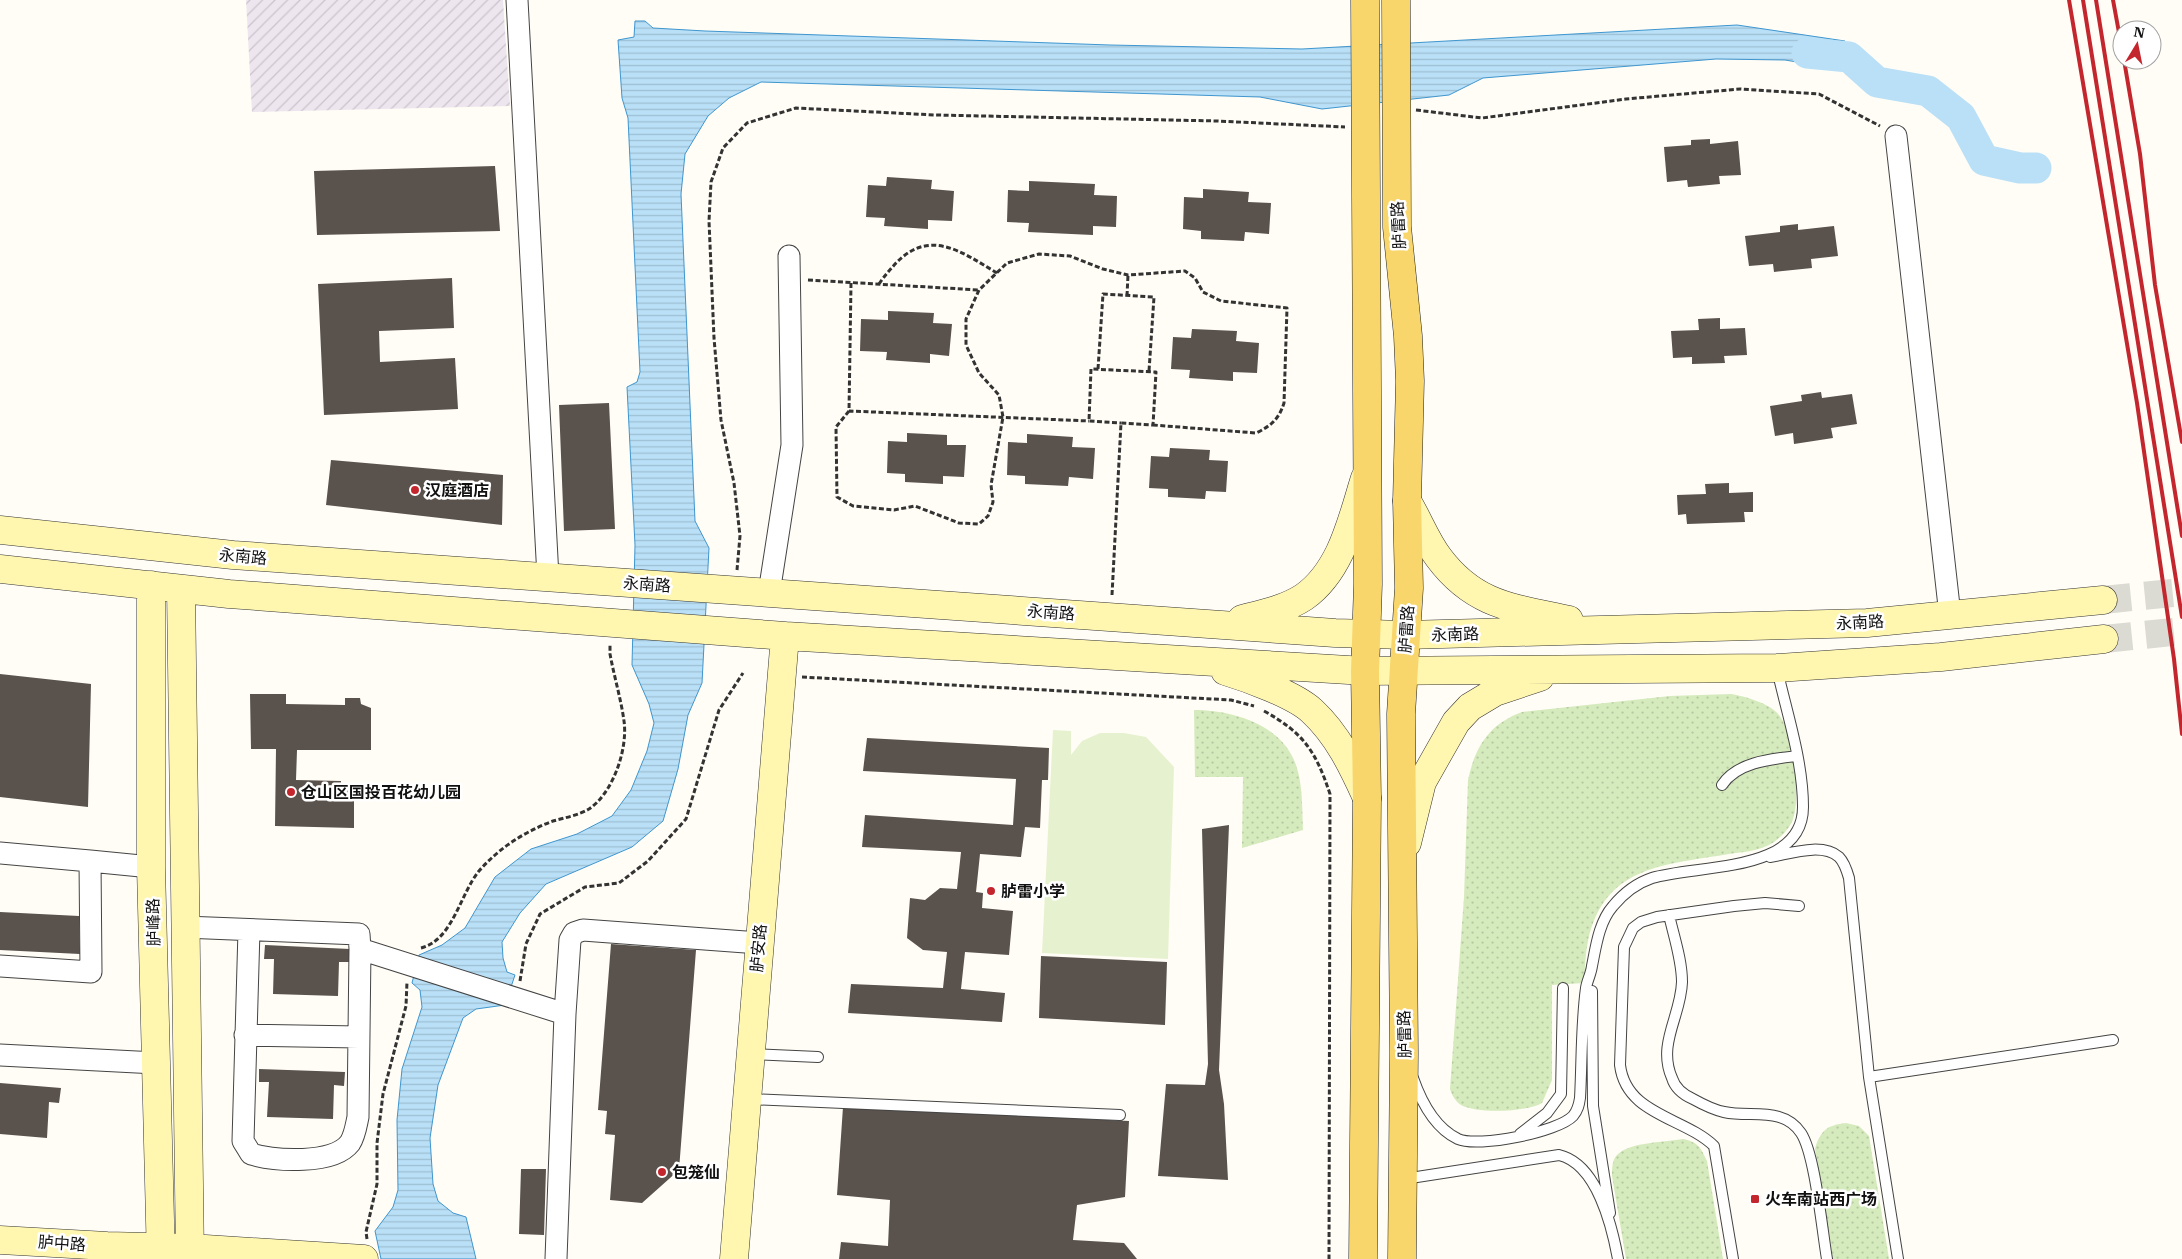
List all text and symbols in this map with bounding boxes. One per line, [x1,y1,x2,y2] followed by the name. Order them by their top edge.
[2112,20,2162,70] north arrow
[2132,22,2146,42] text: N
[1387,201,1409,249] street label: 胪雷路
[425,480,489,500] place label: 汉庭酒店
[409,484,421,496] marker: 汉庭酒店
[218,544,268,568] street label: 永南路
[622,572,672,596] street label: 永南路
[1026,600,1076,624] street label: 永南路
[1394,604,1418,654] street label: 胪雷路
[1836,611,1884,633] street label: 永南路
[1431,623,1479,645] street label: 永南路
[301,782,461,802] place label: 仓山区国投百花幼儿园
[285,786,297,798] marker: 仓山区国投百花幼儿园
[1001,881,1065,901] place label: 胪雷小学
[985,885,997,897] marker: 胪雷小学
[143,898,163,946] street label: 胪峰路
[746,923,770,973] street label: 胪安路
[1394,1010,1414,1058] street label: 胪雷路
[672,1162,720,1182] place label: 包笼仙
[656,1166,668,1178] marker: 包笼仙
[1765,1189,1877,1209] place label: 火车南站西广场
[1749,1193,1761,1205] marker: 火车南站西广场
[37,1231,87,1255] street label: 胪中路

